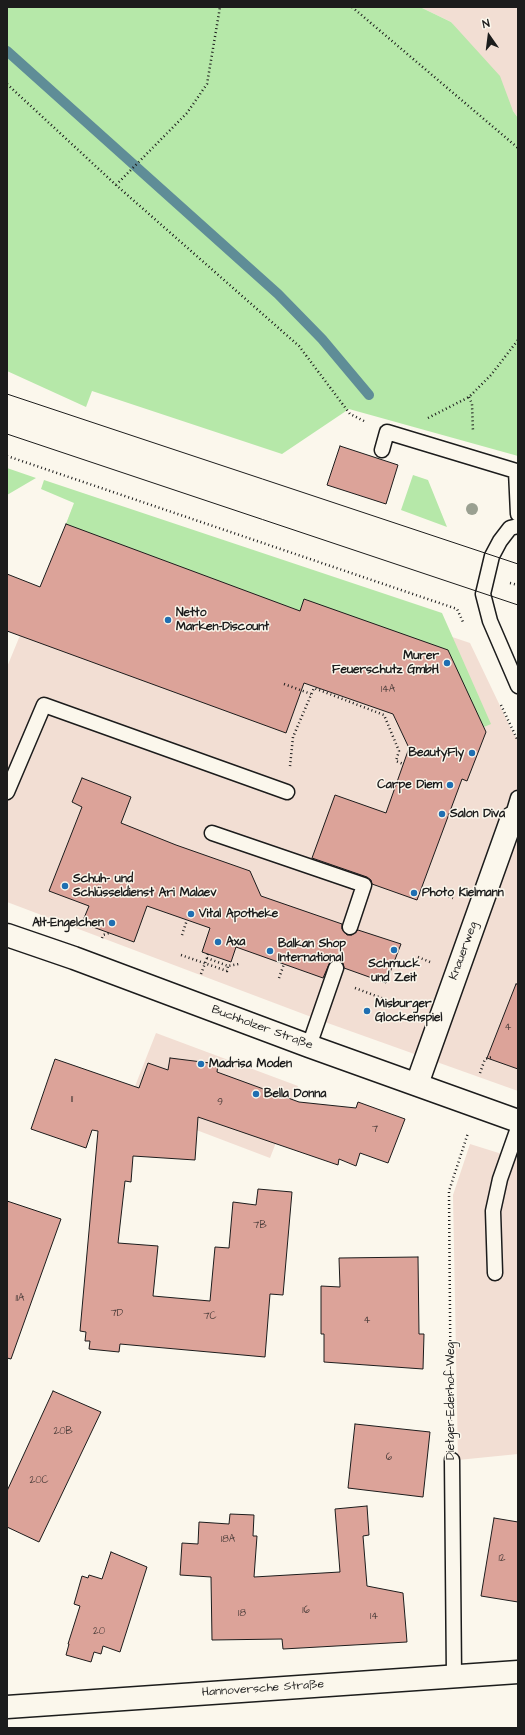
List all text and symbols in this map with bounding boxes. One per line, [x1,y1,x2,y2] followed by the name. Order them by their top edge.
[469,16,509,56] north arrow
[481,16,491,32] text: N
[176,606,269,634] place label: Netto Marken-Discount
[163,615,173,625] marker: Netto Marken-Discount
[332,649,439,677] place label: Murer Feuerschutz GmbH
[442,658,452,668] marker: Murer Feuerschutz GmbH
[381,684,395,696] house number: 14A
[409,746,464,760] place label: BeautyFly
[467,748,477,758] marker: BeautyFly
[377,778,442,792] place label: Carpe Diem
[445,780,455,790] marker: Carpe Diem
[450,807,505,821] place label: Salon Diva
[437,809,447,819] marker: Salon Diva
[73,872,216,900] place label: Schuh- und Schlüsseldienst Ari Malaev
[60,881,70,891] marker: Schuh- und Schlüsseldienst Ari Malaev
[422,886,504,900] place label: Photo Kielmann
[409,888,419,898] marker: Photo Kielmann
[199,907,278,921] place label: Vital Apotheke
[186,909,196,919] marker: Vital Apotheke
[32,916,104,930] place label: Alt-Engelchen
[107,918,117,928] marker: Alt-Engelchen
[447,920,481,982] street label: Knauerweg
[226,935,245,949] place label: Axa
[213,937,223,947] marker: Axa
[278,937,346,965] place label: Balkan Shop International
[389,945,399,955] marker: Schmuck und Zeit
[265,946,275,956] marker: Balkan Shop International
[368,957,420,985] place label: Schmuck und Zeit
[375,997,442,1025] place label: Misburger Glockenspiel
[209,1003,315,1053] street label: Buchholzer Straße
[362,1006,372,1016] marker: Misburger Glockenspiel
[505,1022,511,1034] house number: 4
[209,1057,292,1071] place label: Madrisa Moden
[196,1059,206,1069] marker: Madrisa Moden
[264,1087,326,1101] place label: Bella Donna
[251,1089,261,1099] marker: Bella Donna
[71,1094,73,1106] house number: 11
[217,1097,223,1109] house number: 9
[372,1124,378,1136] house number: 7
[253,1220,267,1232] house number: 7B
[16,1293,24,1305] house number: 11A
[111,1308,123,1320] house number: 7D
[203,1311,217,1323] house number: 7C
[364,1315,370,1327] house number: 4
[444,1342,458,1460] street label: Dietger-Ederhof-Weg
[53,1426,73,1438] house number: 20B
[386,1452,392,1464] house number: 6
[29,1475,49,1487] house number: 20C
[221,1534,235,1546] house number: 18A
[498,1553,506,1565] house number: 12
[302,1605,310,1617] house number: 16
[238,1608,246,1620] house number: 18
[370,1611,378,1623] house number: 14
[93,1626,105,1638] house number: 20
[201,1678,325,1700] street label: Hannoversche Straße

